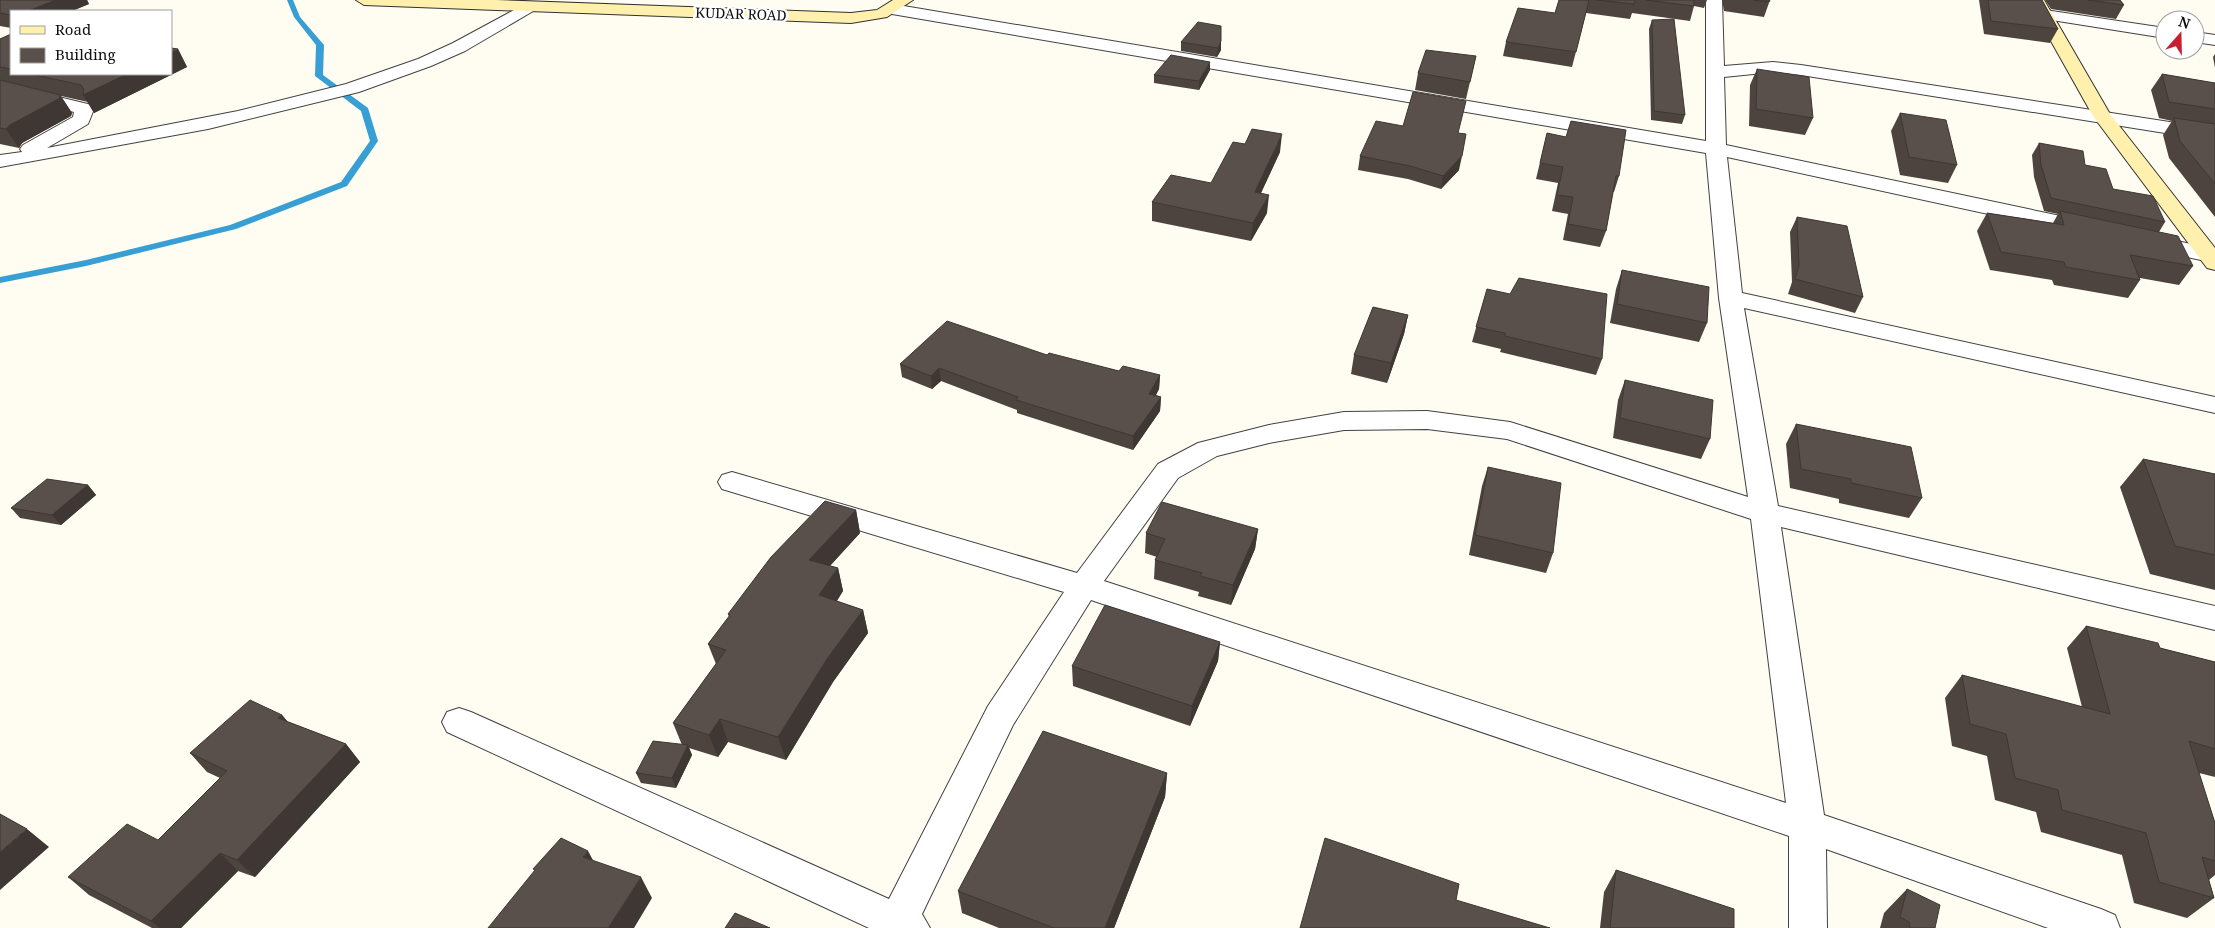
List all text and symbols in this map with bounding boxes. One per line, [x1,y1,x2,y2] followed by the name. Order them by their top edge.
[695,2,787,25] street label: KUDAR ROAD
[10,10,172,75] legend
[2155,10,2205,60] north arrow
[2176,11,2193,33] text: N
[55,19,91,39] text: Road
[55,44,116,64] text: Building

